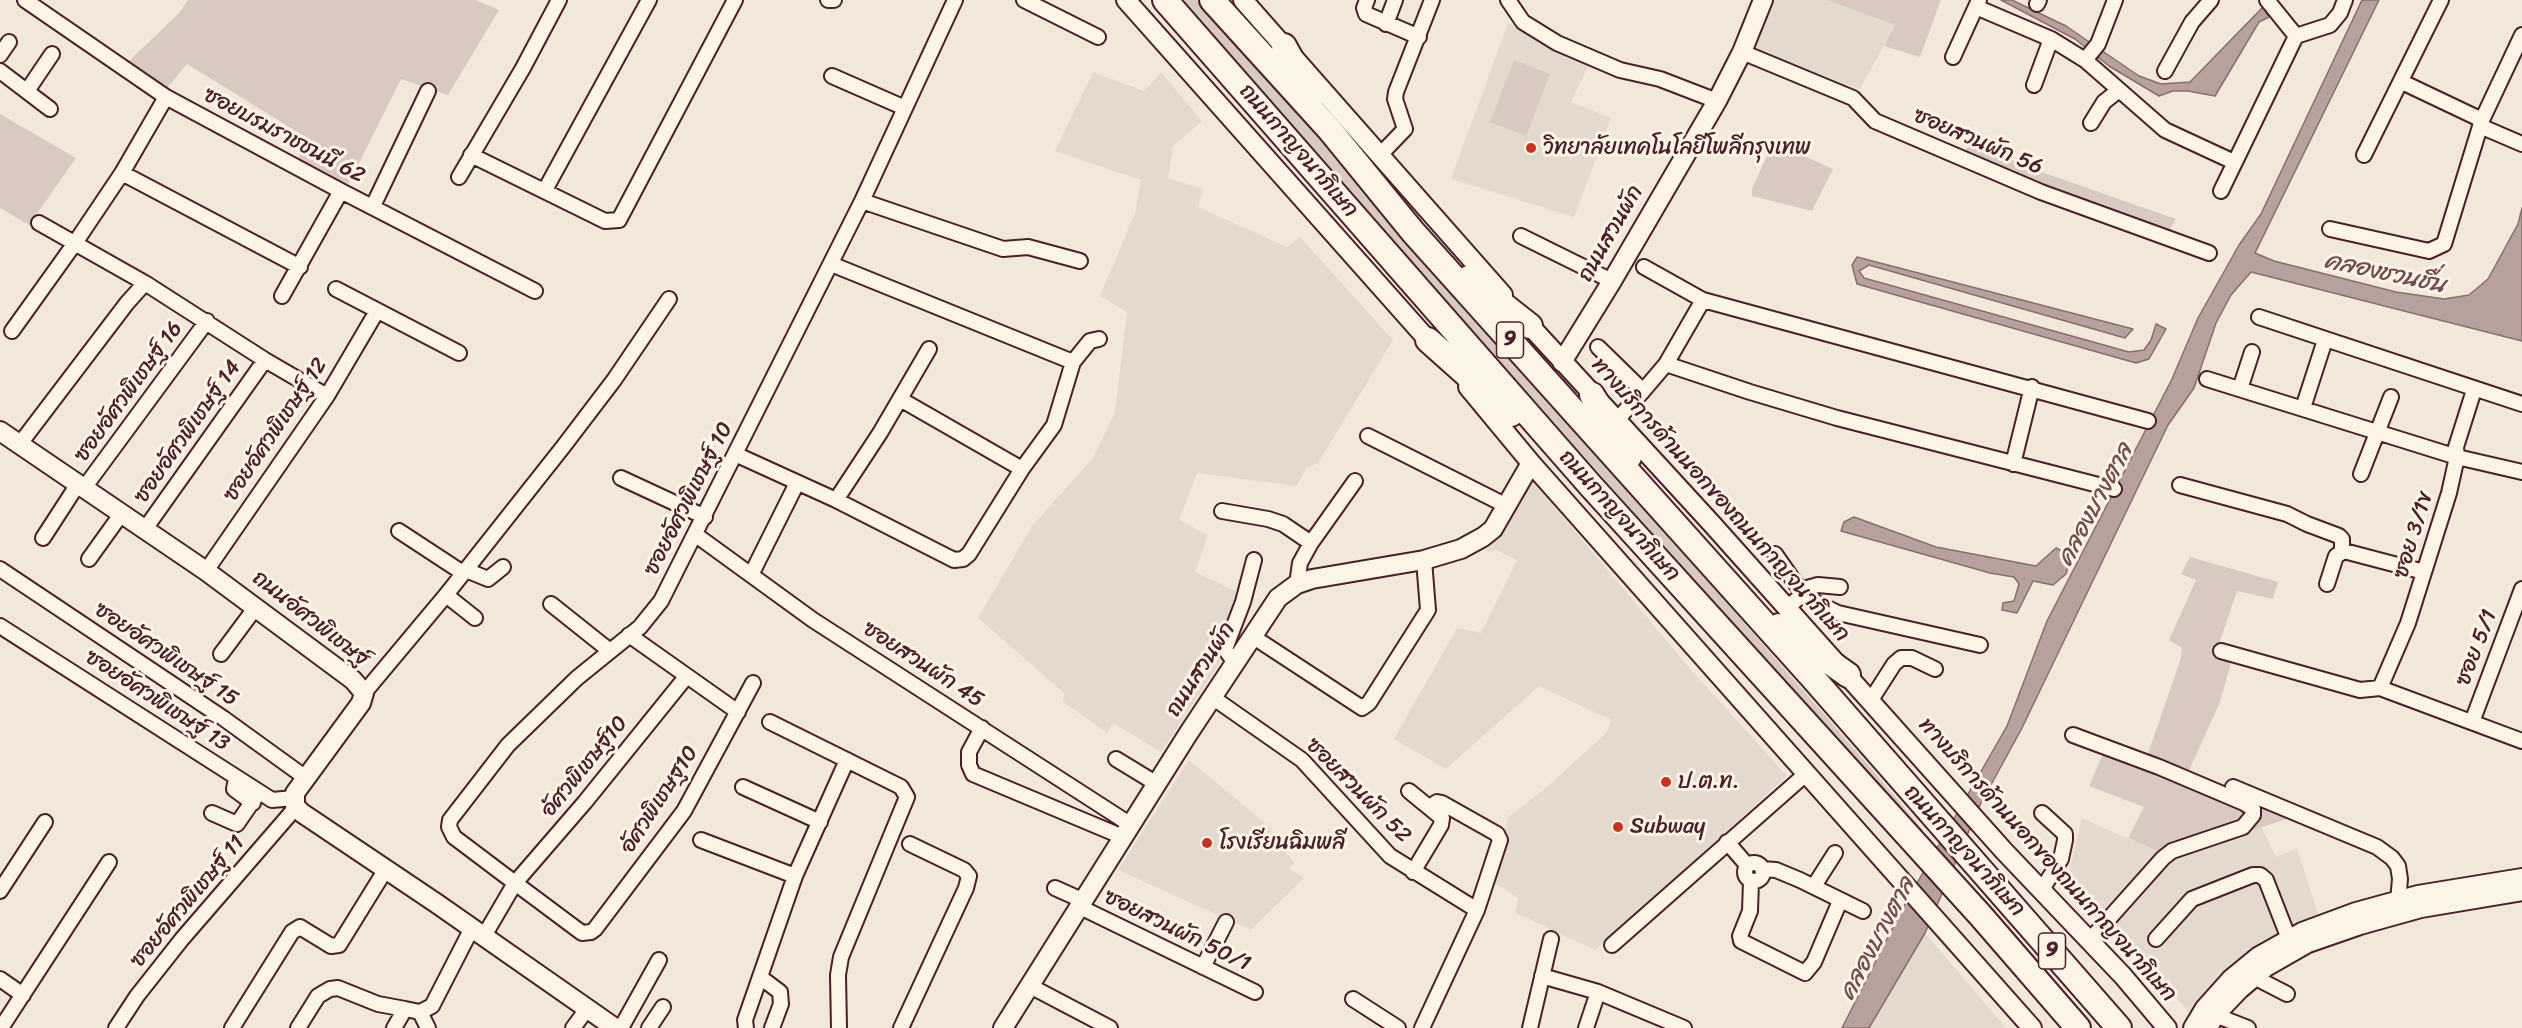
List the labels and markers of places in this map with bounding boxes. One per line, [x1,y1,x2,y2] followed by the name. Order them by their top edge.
[1543,135,1811,161] place label: วิทยาลัยเทคโนโลยีโพลีกรุงเทพ
[1524,141,1538,155] marker: วิทยาลัยเทคโนโลยีโพลีกรุงเทพ
[1678,769,1739,795] place label: ป.ต.ท.
[1659,775,1673,789] marker: ป.ต.ท.
[1630,814,1705,840] place label: Subway
[1611,820,1625,834] marker: Subway
[1219,830,1345,856] place label: โรงเรียนฉิมพลี
[1200,836,1214,850] marker: โรงเรียนฉิมพลี

